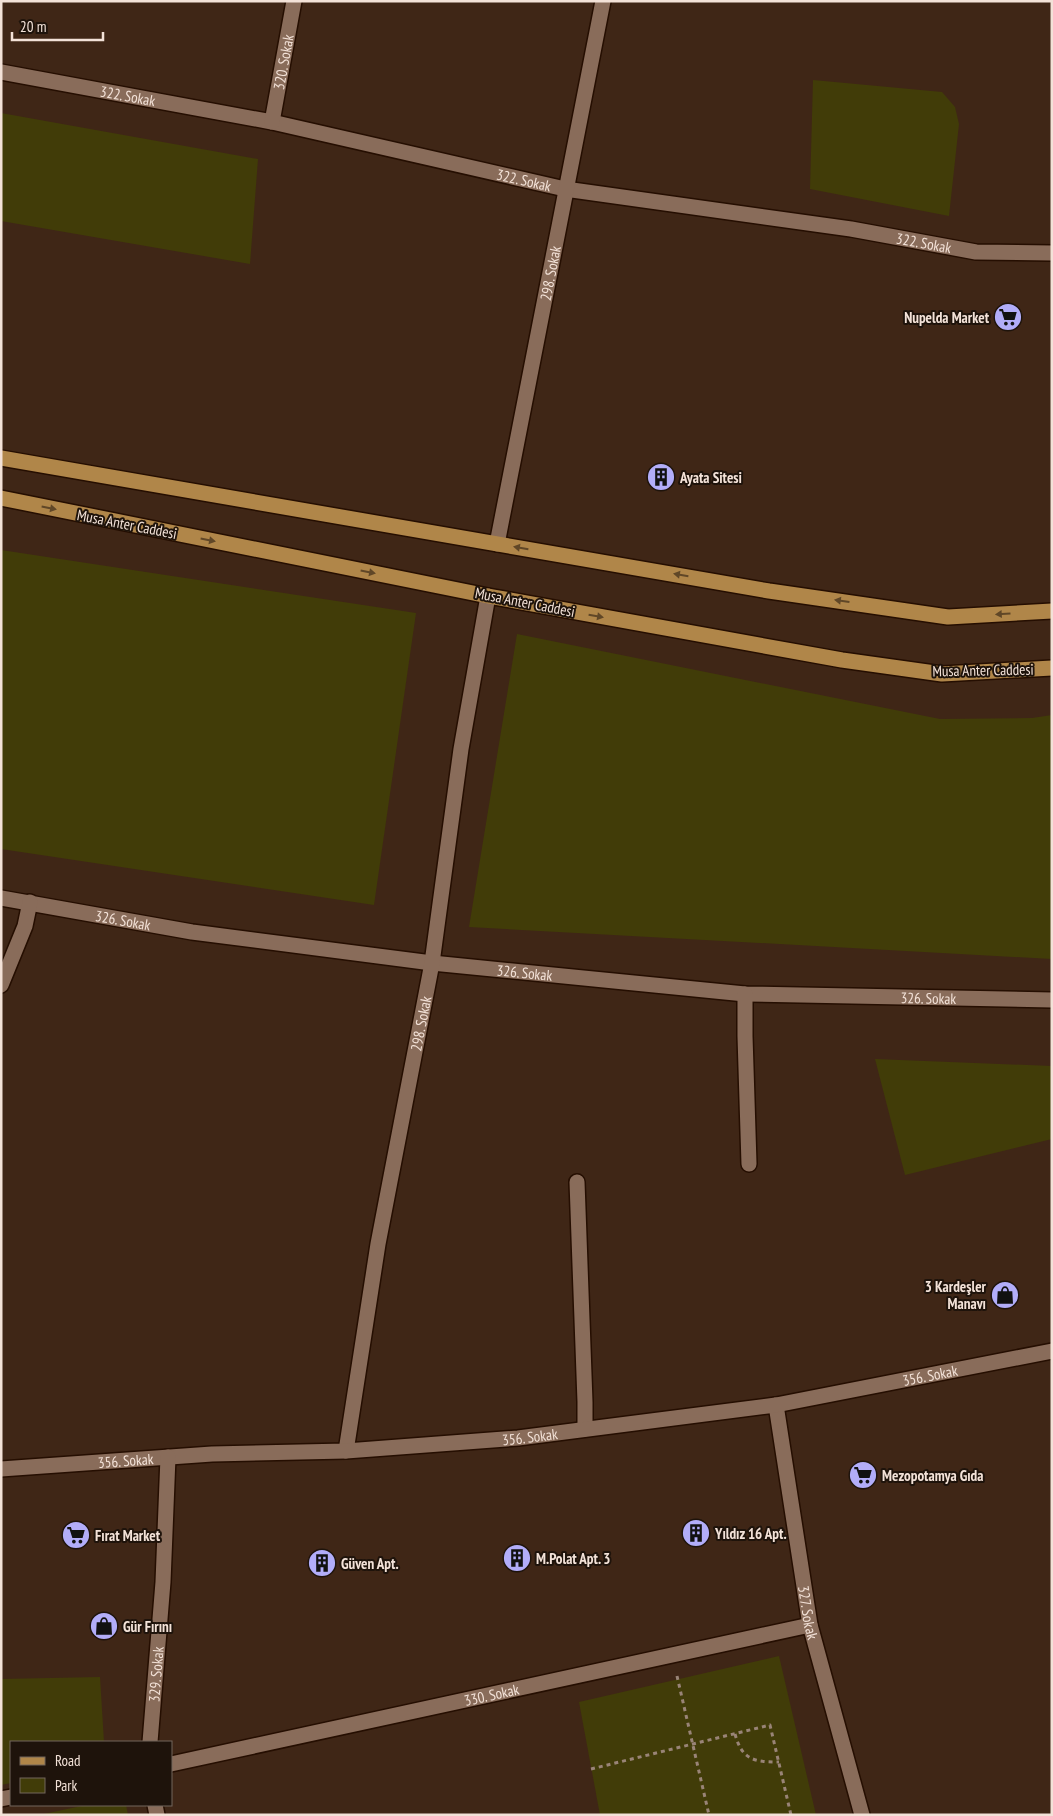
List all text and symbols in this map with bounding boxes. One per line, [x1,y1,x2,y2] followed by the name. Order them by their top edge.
[12,10,104,42] scale bar
[20,17,46,36] text: 20 m
[269,33,297,91] street label: 320. Sokak
[99,81,157,110] street label: 322. Sokak
[495,164,553,195] street label: 322. Sokak
[895,228,953,257] street label: 322. Sokak
[535,244,565,302] street label: 298. Sokak
[993,302,1023,332] supermarket icon: Nupelda Market
[904,308,990,327] place label: Nupelda Market
[646,462,676,492] building icon: Ayata Sitesi
[679,468,742,487] place label: Ayata Sitesi
[41,504,57,512] one-way arrow
[75,505,179,543] street label: Musa Anter Caddesi
[201,536,216,544] one-way arrow
[513,544,529,552] one-way arrow
[360,568,376,576] one-way arrow
[673,571,689,579] one-way arrow
[473,583,577,621] street label: Musa Anter Caddesi
[833,597,849,605] one-way arrow
[995,611,1011,619] one-way arrow
[588,612,604,620] one-way arrow
[932,660,1034,680] street label: Musa Anter Caddesi
[94,905,152,934] street label: 326. Sokak
[496,960,553,984] street label: 326. Sokak
[900,988,957,1008] street label: 326. Sokak
[406,994,435,1053] street label: 298. Sokak
[925,1277,987,1313] place label: 3 Kardeşler Manavı
[990,1280,1020,1310] shop icon: 3 Kardeşler Manavı
[901,1360,959,1390] street label: 356. Sokak
[501,1424,559,1449] street label: 356. Sokak
[97,1449,154,1472] street label: 356. Sokak
[848,1460,878,1490] supermarket icon: Mezopotamya Gıda
[882,1466,983,1485] place label: Mezopotamya Gıda
[681,1518,711,1548] building icon: Yıldız 16 Apt.
[61,1520,91,1550] supermarket icon: Fırat Market
[714,1524,787,1543] place label: Yıldız 16 Apt.
[95,1526,161,1545] place label: Fırat Market
[502,1543,532,1573] building icon: M.Polat Apt. 3
[307,1548,337,1578] building icon: Güven Apt.
[536,1549,610,1568] place label: M.Polat Apt. 3
[341,1554,399,1573] place label: Güven Apt.
[795,1584,823,1642] street label: 327. Sokak
[89,1611,119,1641] shop icon: Gür Fırını
[123,1617,172,1636] place label: Gür Fırını
[144,1645,167,1703] street label: 329. Sokak
[462,1679,521,1709] street label: 330. Sokak
[10,1741,172,1806] legend
[55,1751,81,1770] text: Road
[55,1776,77,1795] text: Park

